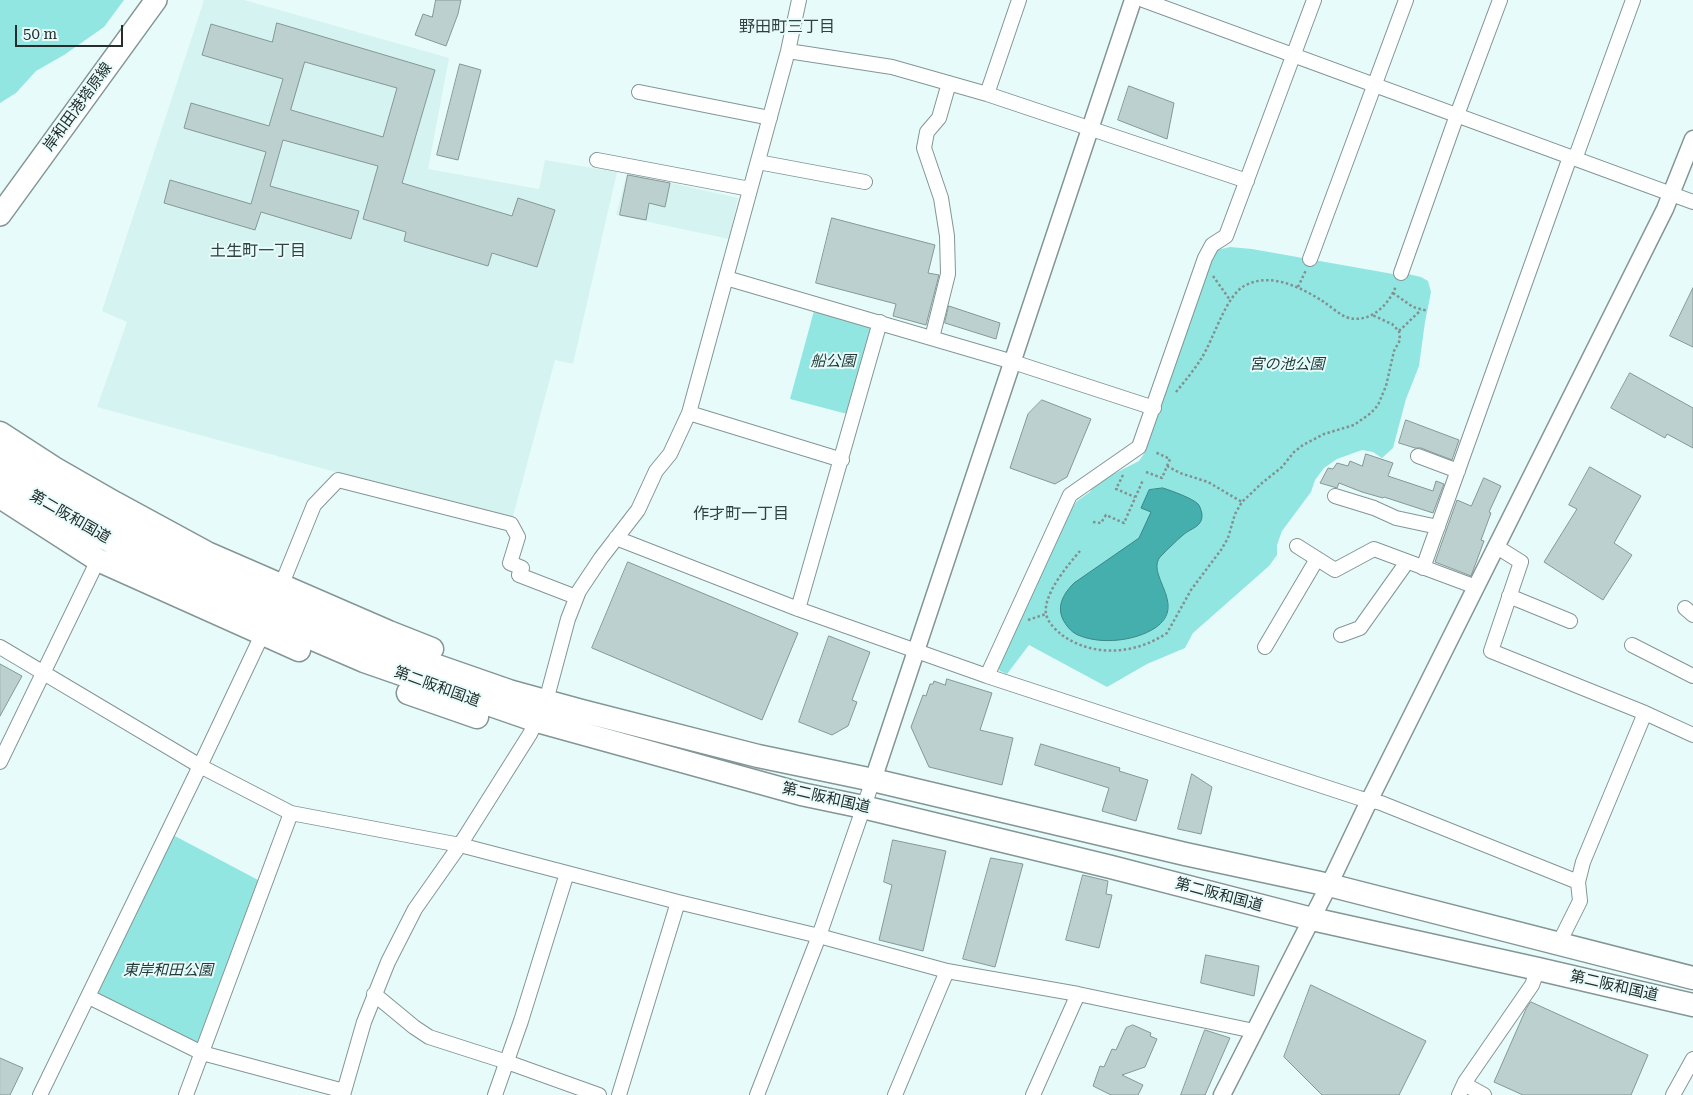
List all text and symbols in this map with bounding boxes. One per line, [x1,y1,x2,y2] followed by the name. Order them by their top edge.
[18,15,125,47] scale bar
[739,17,835,37] district label: 野田町三丁目
[23,25,57,43] text: 50 m
[40,59,116,155] street label: 岸和田港塔原線
[210,241,306,261] district label: 土生町一丁目
[811,353,855,371] park label: 船公園
[1250,356,1324,374] park label: 宮の池公園
[27,487,113,547] street label: 第二阪和国道
[693,504,789,524] district label: 作才町一丁目
[392,663,482,711] street label: 第二阪和国道
[780,779,872,817] street label: 第二阪和国道
[1173,875,1265,915] street label: 第二阪和国道
[123,962,213,980] park label: 東岸和田公園
[1568,967,1660,1005] street label: 第二阪和国道

